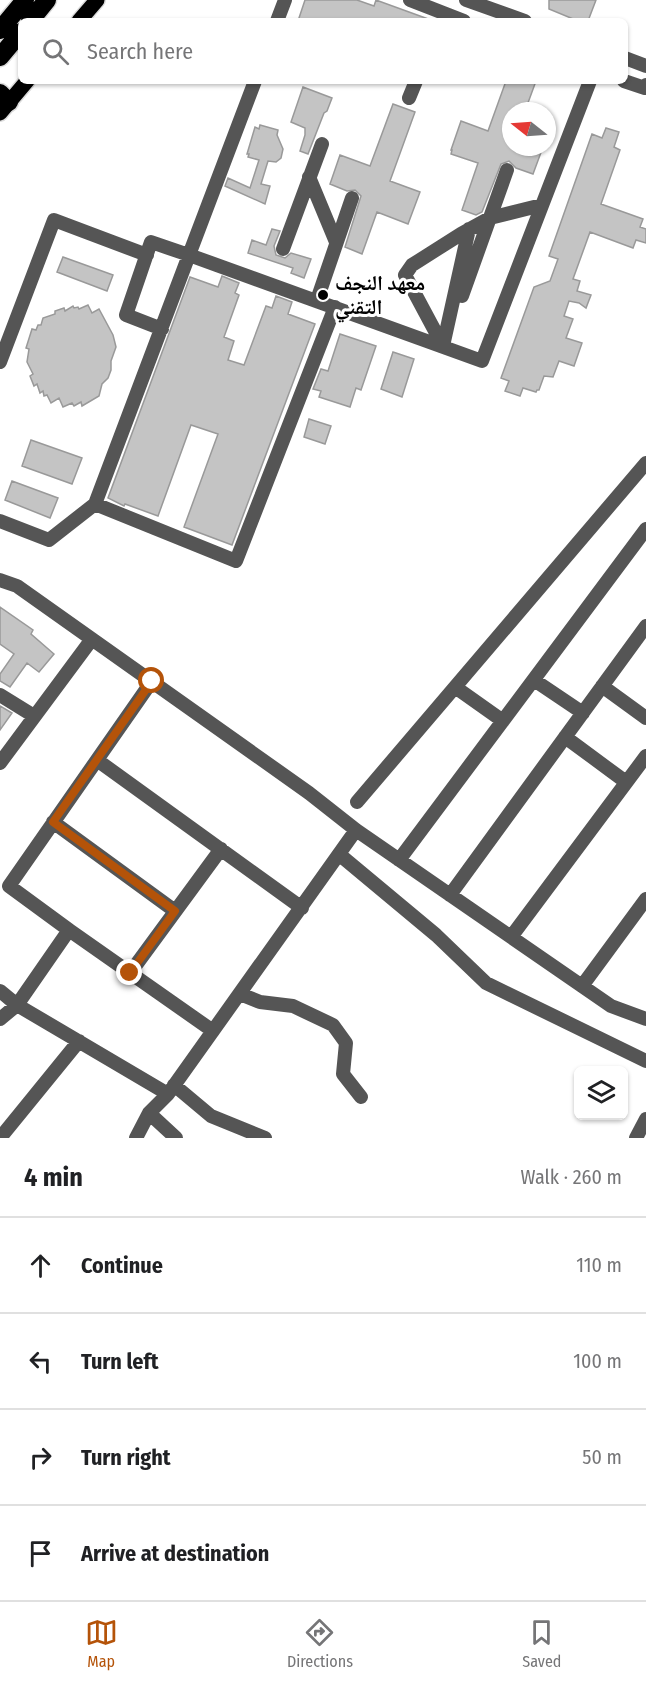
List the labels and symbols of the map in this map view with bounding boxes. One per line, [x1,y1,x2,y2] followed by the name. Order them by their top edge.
[502,102,556,156] north arrow
[335,270,425,323] place label: معهد النجف التقني
[316,288,330,302] marker: معهد النجف التقني
[138,667,164,693] route start
[116,959,142,985] route end

